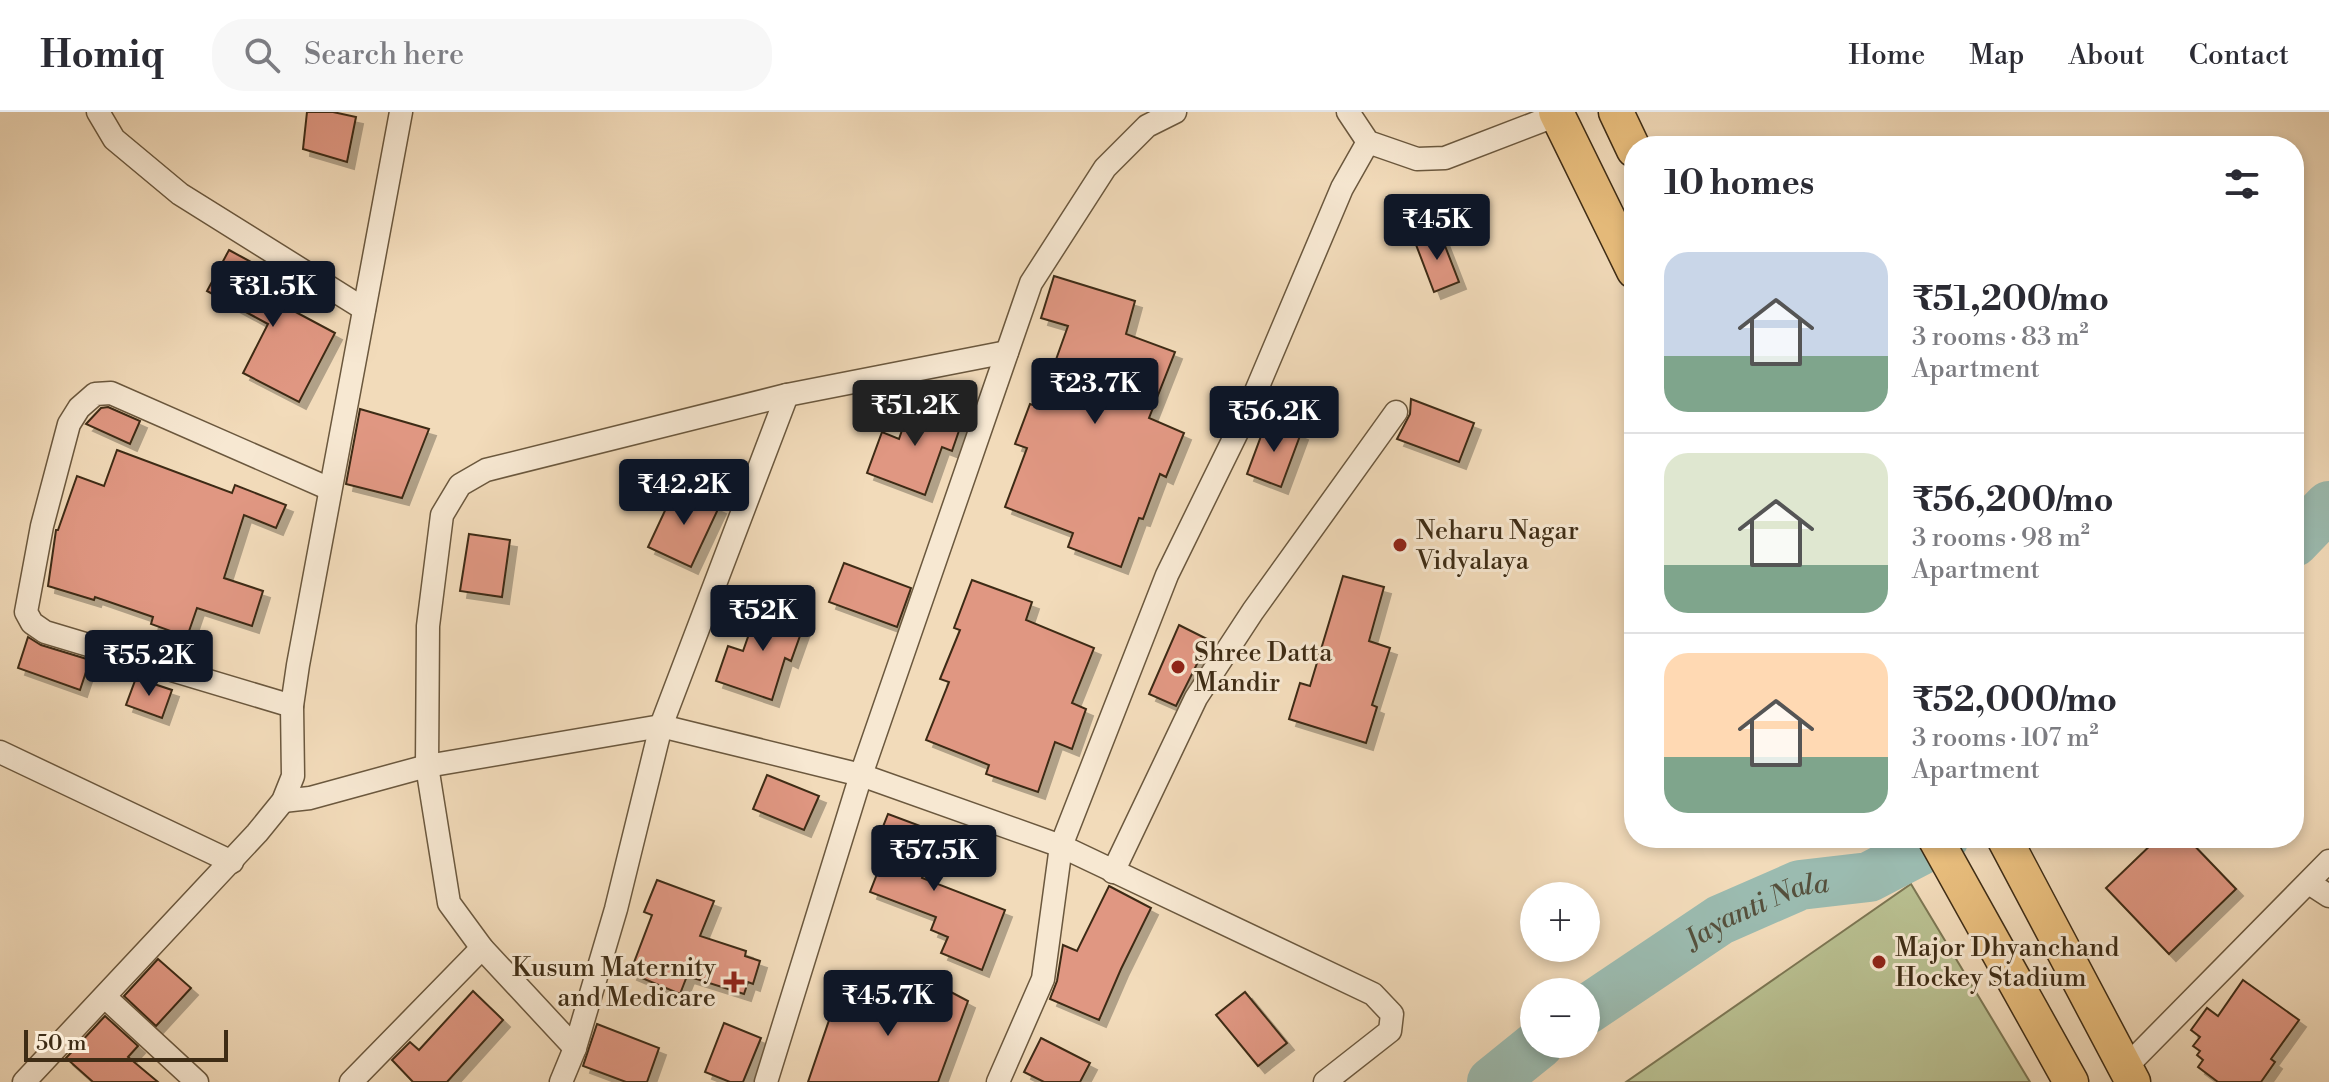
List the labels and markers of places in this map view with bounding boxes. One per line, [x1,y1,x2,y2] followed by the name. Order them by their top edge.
[1390,194,1484,262] pin: ₹45K
[208,261,338,329] pin: ₹31.5K
[1030,358,1160,426] pin: ₹23.7K
[850,380,980,448] pin: ₹51.2K
[1209,386,1339,454] pin: ₹56.2K
[619,459,749,527] pin: ₹42.2K
[1415,515,1579,577] place label: Neharu Nagar Vidyalaya
[1391,536,1409,554] marker: Neharu Nagar Vidyalaya
[716,585,810,653] pin: ₹52K
[84,630,214,698] pin: ₹55.2K
[1194,637,1333,699] place label: Shree Datta Mandir
[1169,658,1187,676] marker: Shree Datta Mandir
[869,825,999,893] pin: ₹57.5K
[1895,932,2119,994] place label: Major Dhyanchand Hockey Stadium
[512,952,716,1014] place label: Kusum Maternity and Medicare
[1870,953,1888,971] marker: Major Dhyanchand Hockey Stadium
[823,970,953,1038] pin: ₹45.7K
[723,971,745,993] marker: Kusum Maternity and Medicare

